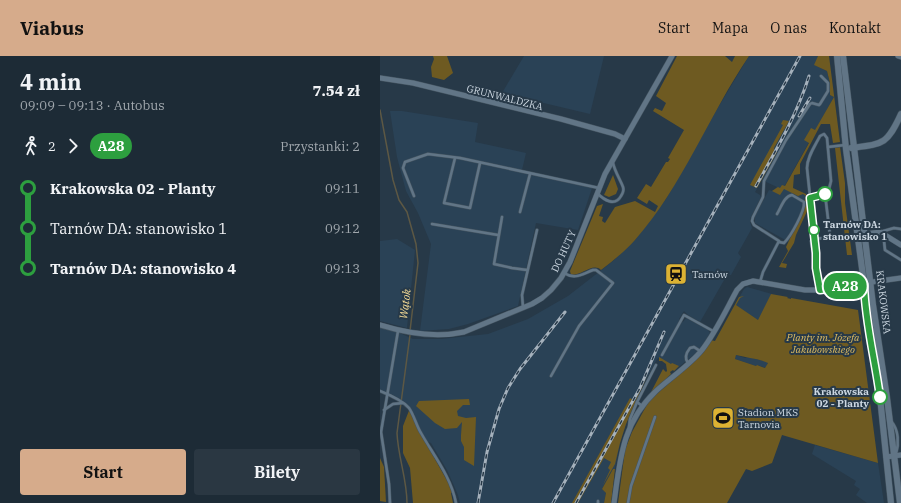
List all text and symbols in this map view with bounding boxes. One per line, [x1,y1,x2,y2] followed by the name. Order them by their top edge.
[20,16,84,40] text: Viabus
[658,19,690,37] text: Start
[712,19,748,37] text: Mapa
[770,19,807,37] text: O nas
[829,19,881,37] text: Kontakt
[20,67,82,96] text: 4 min
[313,81,360,100] text: 7.54 zł
[465,82,545,113] street label: GRUNWALDZKA
[20,97,165,114] text: 09:09 – 09:13 · Autobus
[20,135,42,157] icon: walk
[62,135,84,157] icon: forward
[98,137,124,155] text: A28
[48,138,56,155] text: 2
[280,138,360,155] text: Przystanki: 2
[50,179,216,198] text: Krakowska 02 - Planty
[325,180,360,197] text: 09:11
[817,186,833,202] unlabelled marker
[823,218,887,243] place label: Tarnów DA: stanowisko 1
[50,219,227,238] text: Tarnów DA: stanowisko 1
[325,220,360,237] text: 09:12
[808,224,820,236] marker: Tarnów DA: stanowisko 1
[548,228,579,274] street label: DO HUTY
[50,259,236,278] text: Tarnów DA: stanowisko 4
[325,260,360,277] text: 09:13
[663,261,689,287] station icon: Tarnów
[692,268,728,281] place label: Tarnów
[873,270,894,335] street label: KRAKOWSKA
[822,273,868,299] line badge: A28
[832,277,858,295] text: A28
[396,288,414,320] water label: Wątok
[786,331,860,356] park label: Planty im. Józefa Jakubowskiego
[814,385,869,410] place label: Krakowska 02 - Planty
[872,389,888,405] marker: Krakowska 02 - Planty
[710,405,736,431] sports icon: Stadion MKS Tarnovia
[738,406,798,431] place label: Stadion MKS Tarnovia
[20,449,186,495] button: Start
[194,449,360,495] button: Bilety

